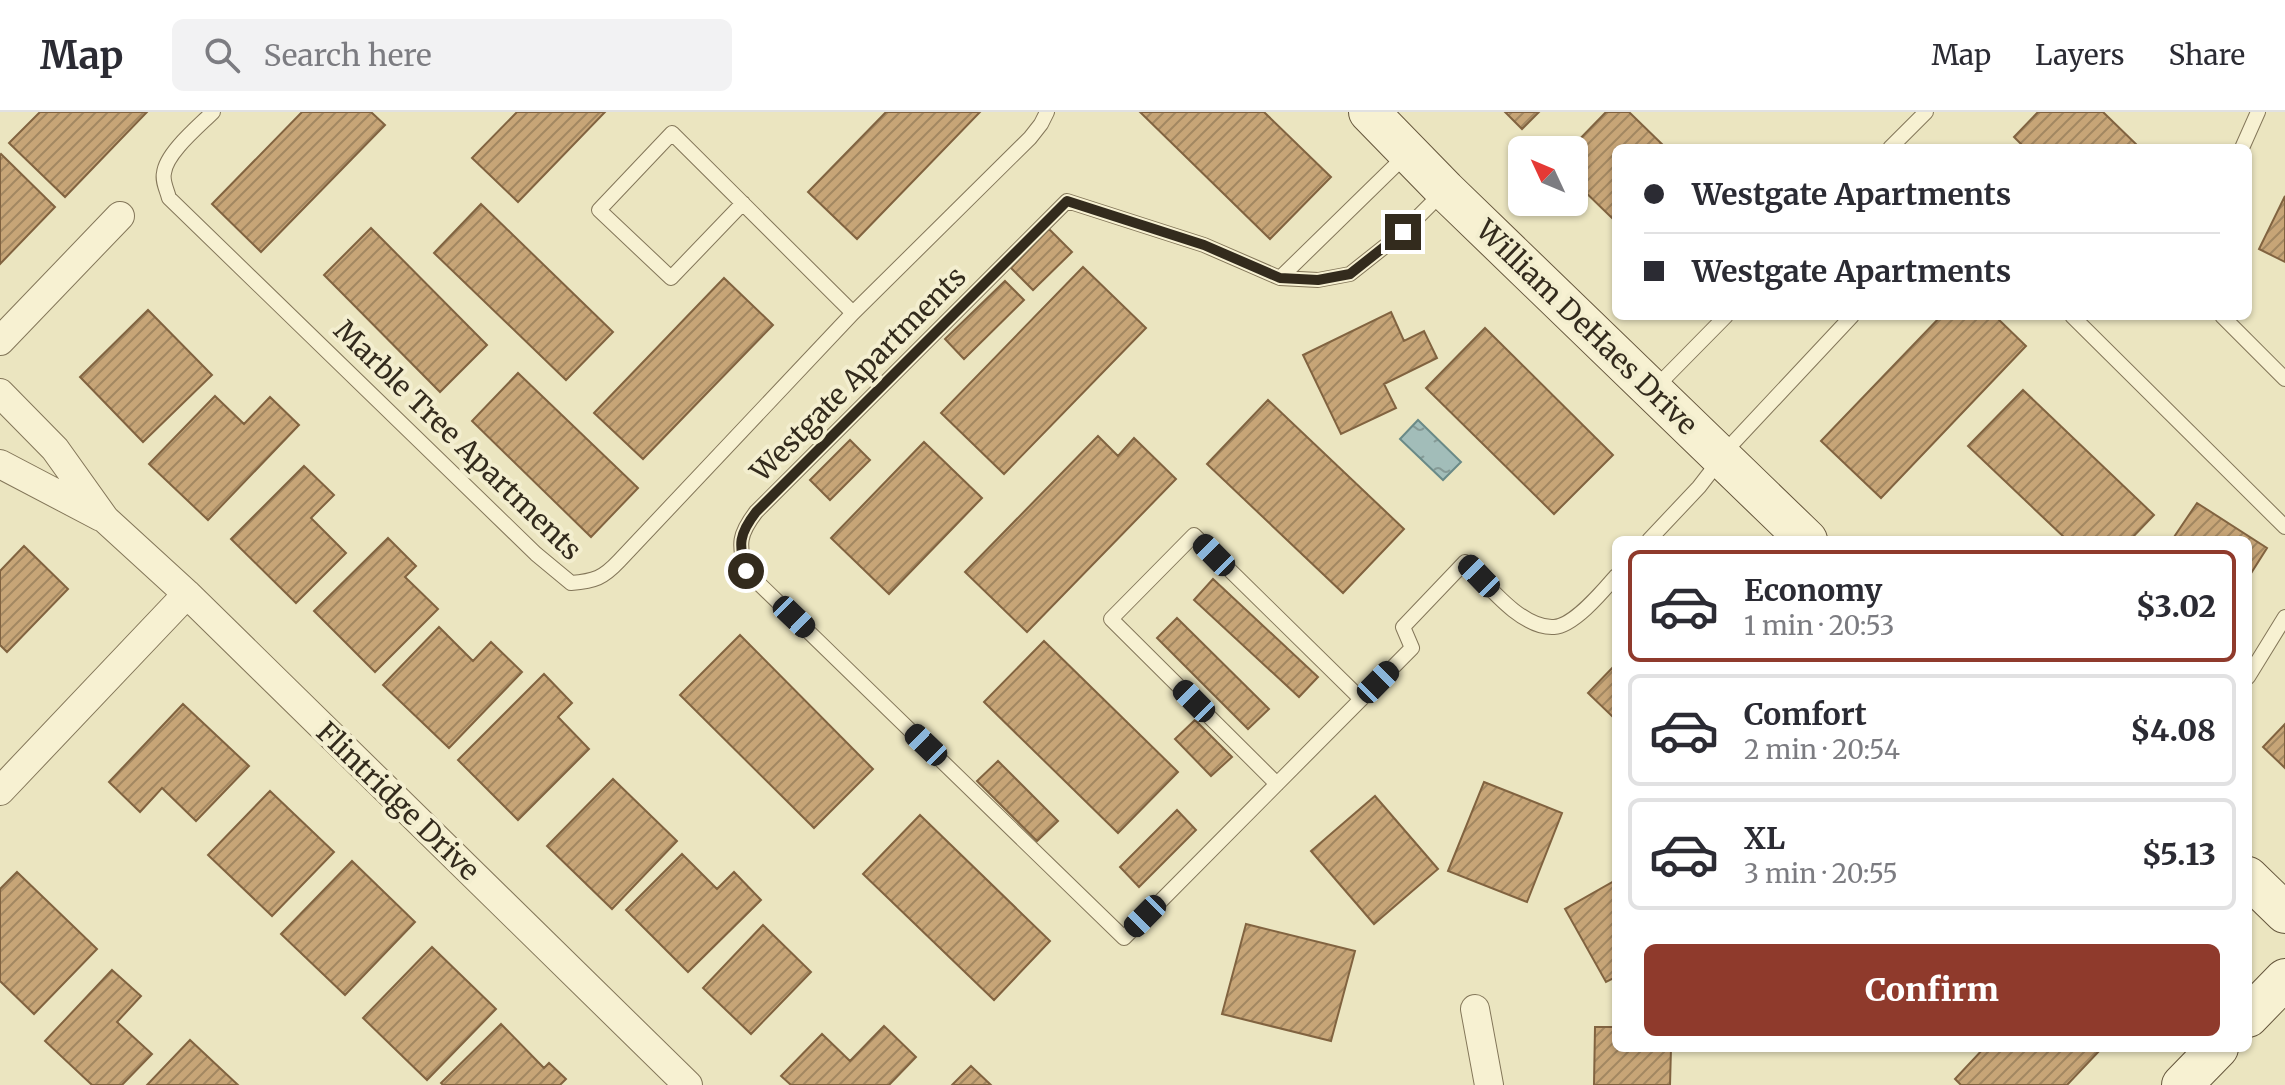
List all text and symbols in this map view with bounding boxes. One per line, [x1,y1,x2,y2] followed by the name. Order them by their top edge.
[172,19,732,91] search box
[40,32,124,79] text: Map
[200,33,244,77] icon: search
[264,36,432,74] text: Search here
[1931,37,1991,73] text: Map
[2035,37,2124,73] text: Layers
[2168,37,2245,73] text: Share
[1508,136,1588,216] north arrow
[1508,136,1588,216] map controls
[1692,175,2011,213] text: Westgate Apartments
[1468,211,1705,442] street label: William DeHaes Drive
[1385,214,1421,250] route end
[1692,252,2011,290] text: Westgate Apartments
[742,259,973,490] street label: Westgate Apartments
[327,312,589,568] street label: Marble Tree Apartments
[1189,530,1239,580] car
[1454,550,1504,602] car
[728,553,764,589] route start
[1648,570,1720,642] icon: car
[1744,571,1882,609] text: Economy
[2136,587,2216,625] text: $3.02
[768,592,820,642] car
[1744,609,1894,642] text: 1 min · 20:53
[1353,657,1403,707] car
[1169,676,1219,726] car
[1648,694,1720,766] icon: car
[1744,695,1867,733] text: Comfort
[2130,711,2216,749] text: $4.08
[309,714,487,888] street label: Flintridge Drive
[900,720,952,770] car
[1744,733,1900,766] text: 2 min · 20:54
[1648,818,1720,890] icon: car
[1744,819,1785,857] text: XL
[2142,835,2216,873] text: $5.13
[1744,857,1898,890] text: 3 min · 20:55
[1120,891,1170,941] car
[1644,944,2220,1036] button: Confirm

